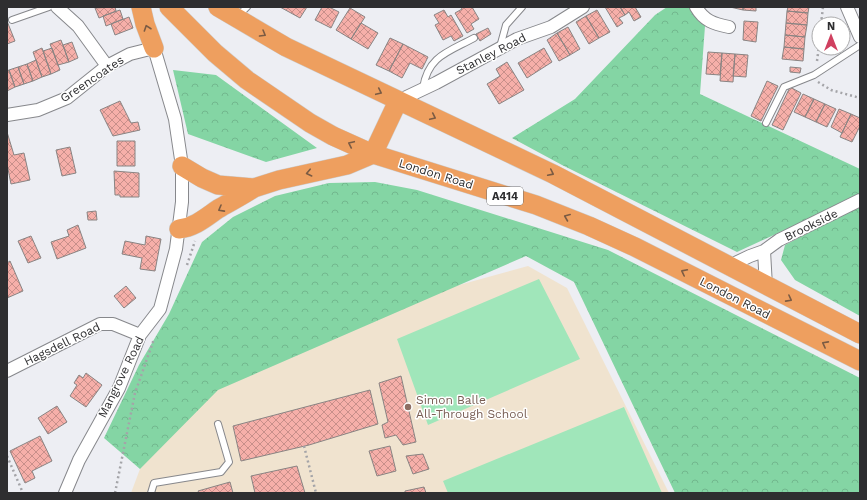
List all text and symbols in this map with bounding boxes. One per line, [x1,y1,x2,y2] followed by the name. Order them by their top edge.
[811,16,851,56] north arrow
[827,20,835,33] text: N
[143,24,152,31] one-way arrow
[259,30,266,37] one-way arrow
[454,30,528,78] street label: Stanley Road
[58,53,126,105] street label: Greencoates
[375,87,383,95] one-way arrow
[429,112,436,120] one-way arrow
[347,141,355,149] one-way arrow
[397,156,475,192] street label: London Road
[546,168,554,176] one-way arrow
[306,169,312,177] one-way arrow
[487,187,523,205] road number: A414
[218,204,225,211] one-way arrow
[782,206,840,244] street label: Brookside
[563,214,570,222] one-way arrow
[681,269,689,277] one-way arrow
[697,274,773,322] street label: London Road
[785,294,793,301] one-way arrow
[22,320,102,368] street label: Hagsdell Road
[95,334,147,420] street label: Mangrove Road
[822,342,829,349] one-way arrow
[416,393,528,421] place label: Simon Balle All-Through School
[403,402,413,412] marker: Simon Balle All-Through School

